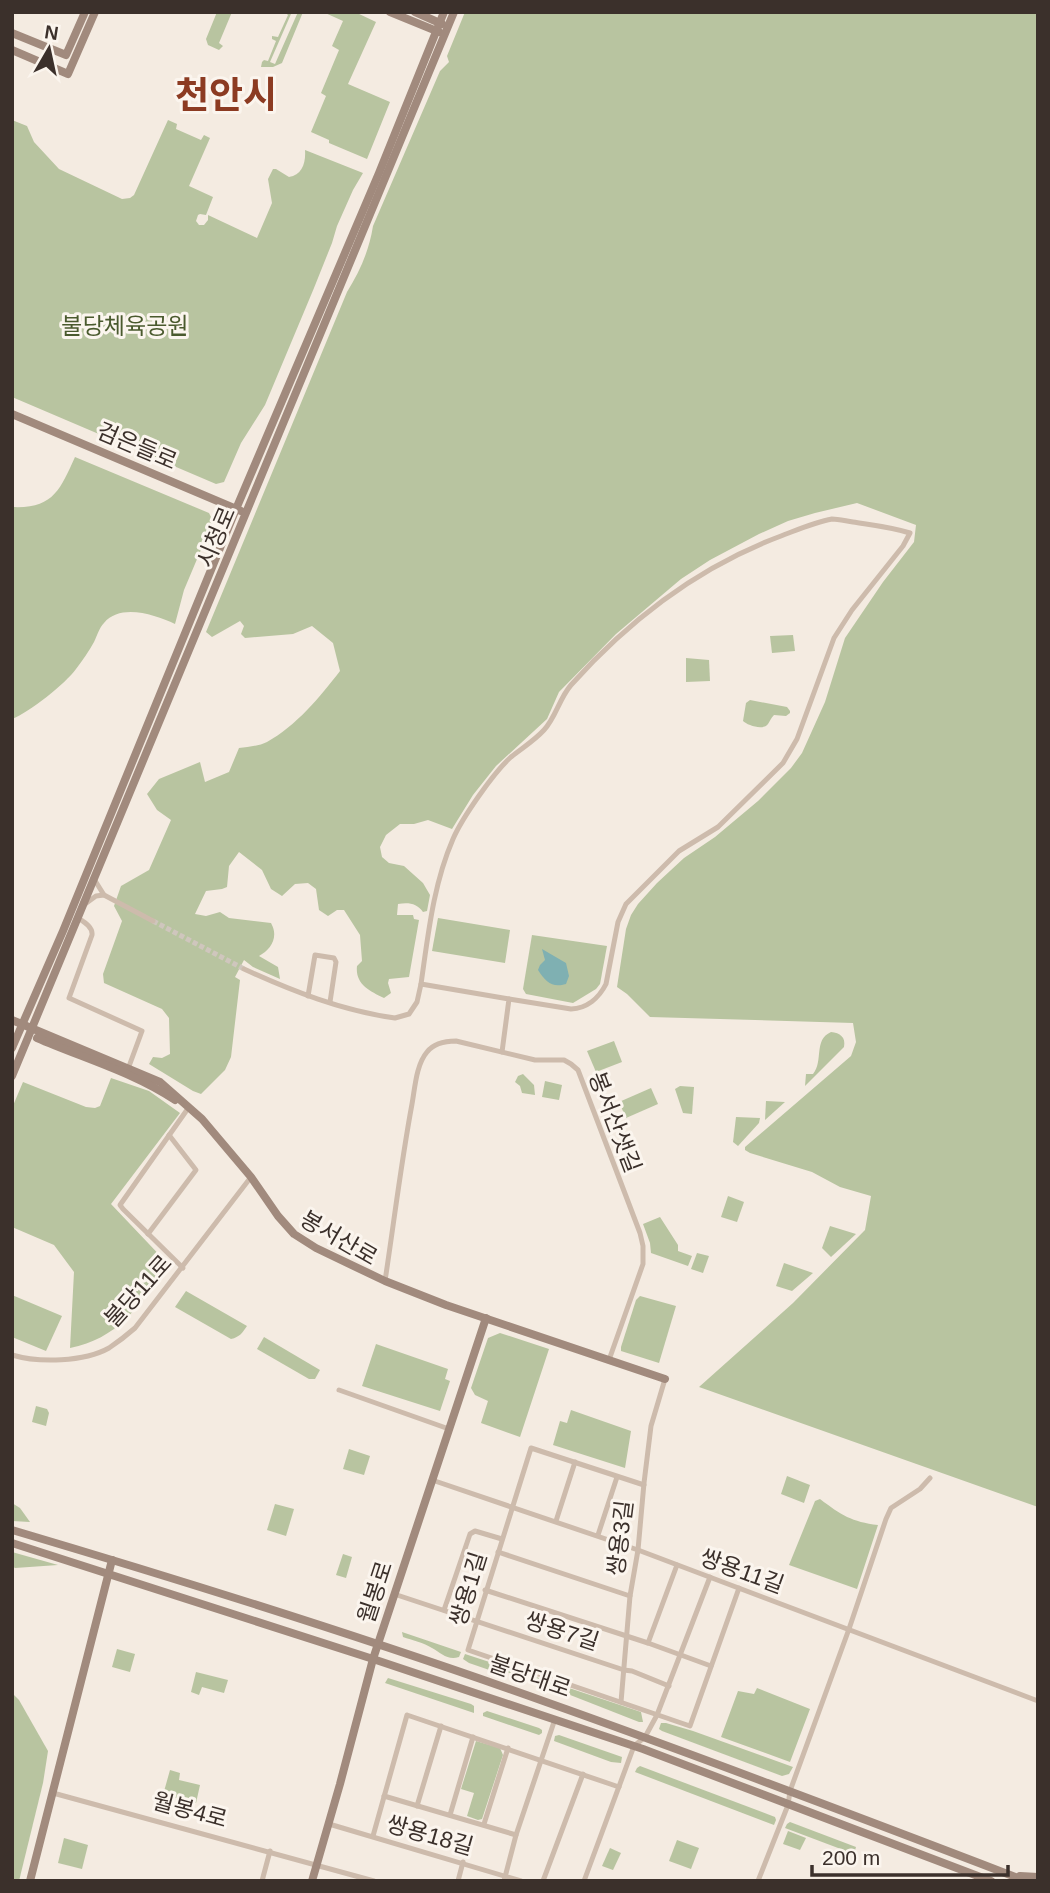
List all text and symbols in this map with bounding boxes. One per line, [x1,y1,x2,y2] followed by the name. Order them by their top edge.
[14,14,84,84] north arrow
[43,21,60,44] text: N
[175,75,277,116] district label: 천안시
[62,313,188,339] park label: 불당체육공원
[93,417,181,475] street label: 검은들로
[192,503,240,571] street label: 시청로
[584,1068,646,1176] street label: 봉서산샛길
[296,1206,382,1270] street label: 봉서산로
[99,1250,177,1332] street label: 불당11로
[602,1499,638,1577] street label: 쌍용3길
[697,1544,787,1598] street label: 쌍용11길
[444,1549,492,1629] street label: 쌍용1길
[353,1558,397,1626] street label: 월봉로
[522,1607,602,1655] street label: 쌍용7길
[486,1650,574,1702] street label: 불당대로
[150,1788,230,1832] street label: 월봉4로
[384,1810,476,1860] street label: 쌍용18길
[812,1834,1008,1878] scale bar
[822,1846,880,1869] text: 200 m

